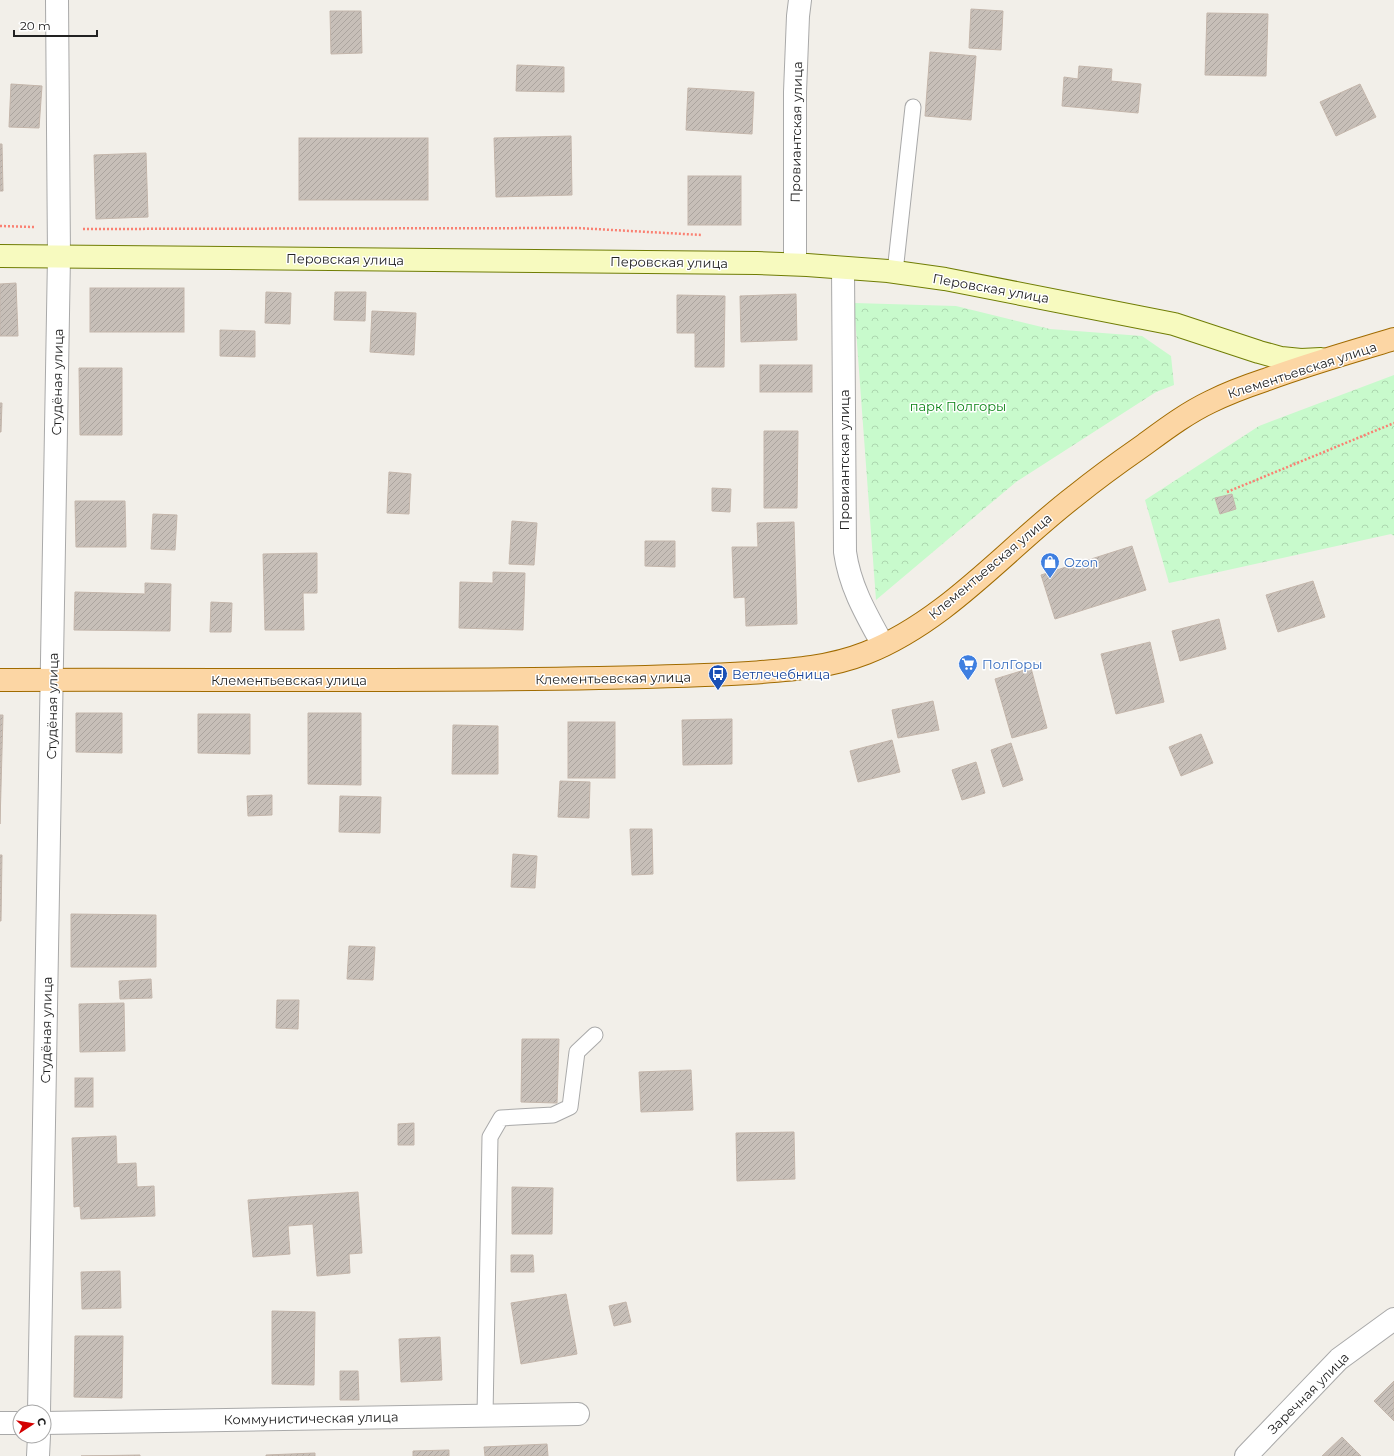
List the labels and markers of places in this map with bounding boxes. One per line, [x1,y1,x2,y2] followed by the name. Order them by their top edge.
[1039,551,1061,579] shop icon: Ozon
[1064,554,1098,570] place label: Ozon
[957,653,979,681] supermarket icon: ПолГоры
[982,656,1042,672] place label: ПолГоры
[707,663,729,691] bus stop icon: Ветлечебница
[732,666,830,682] place label: Ветлечебница

